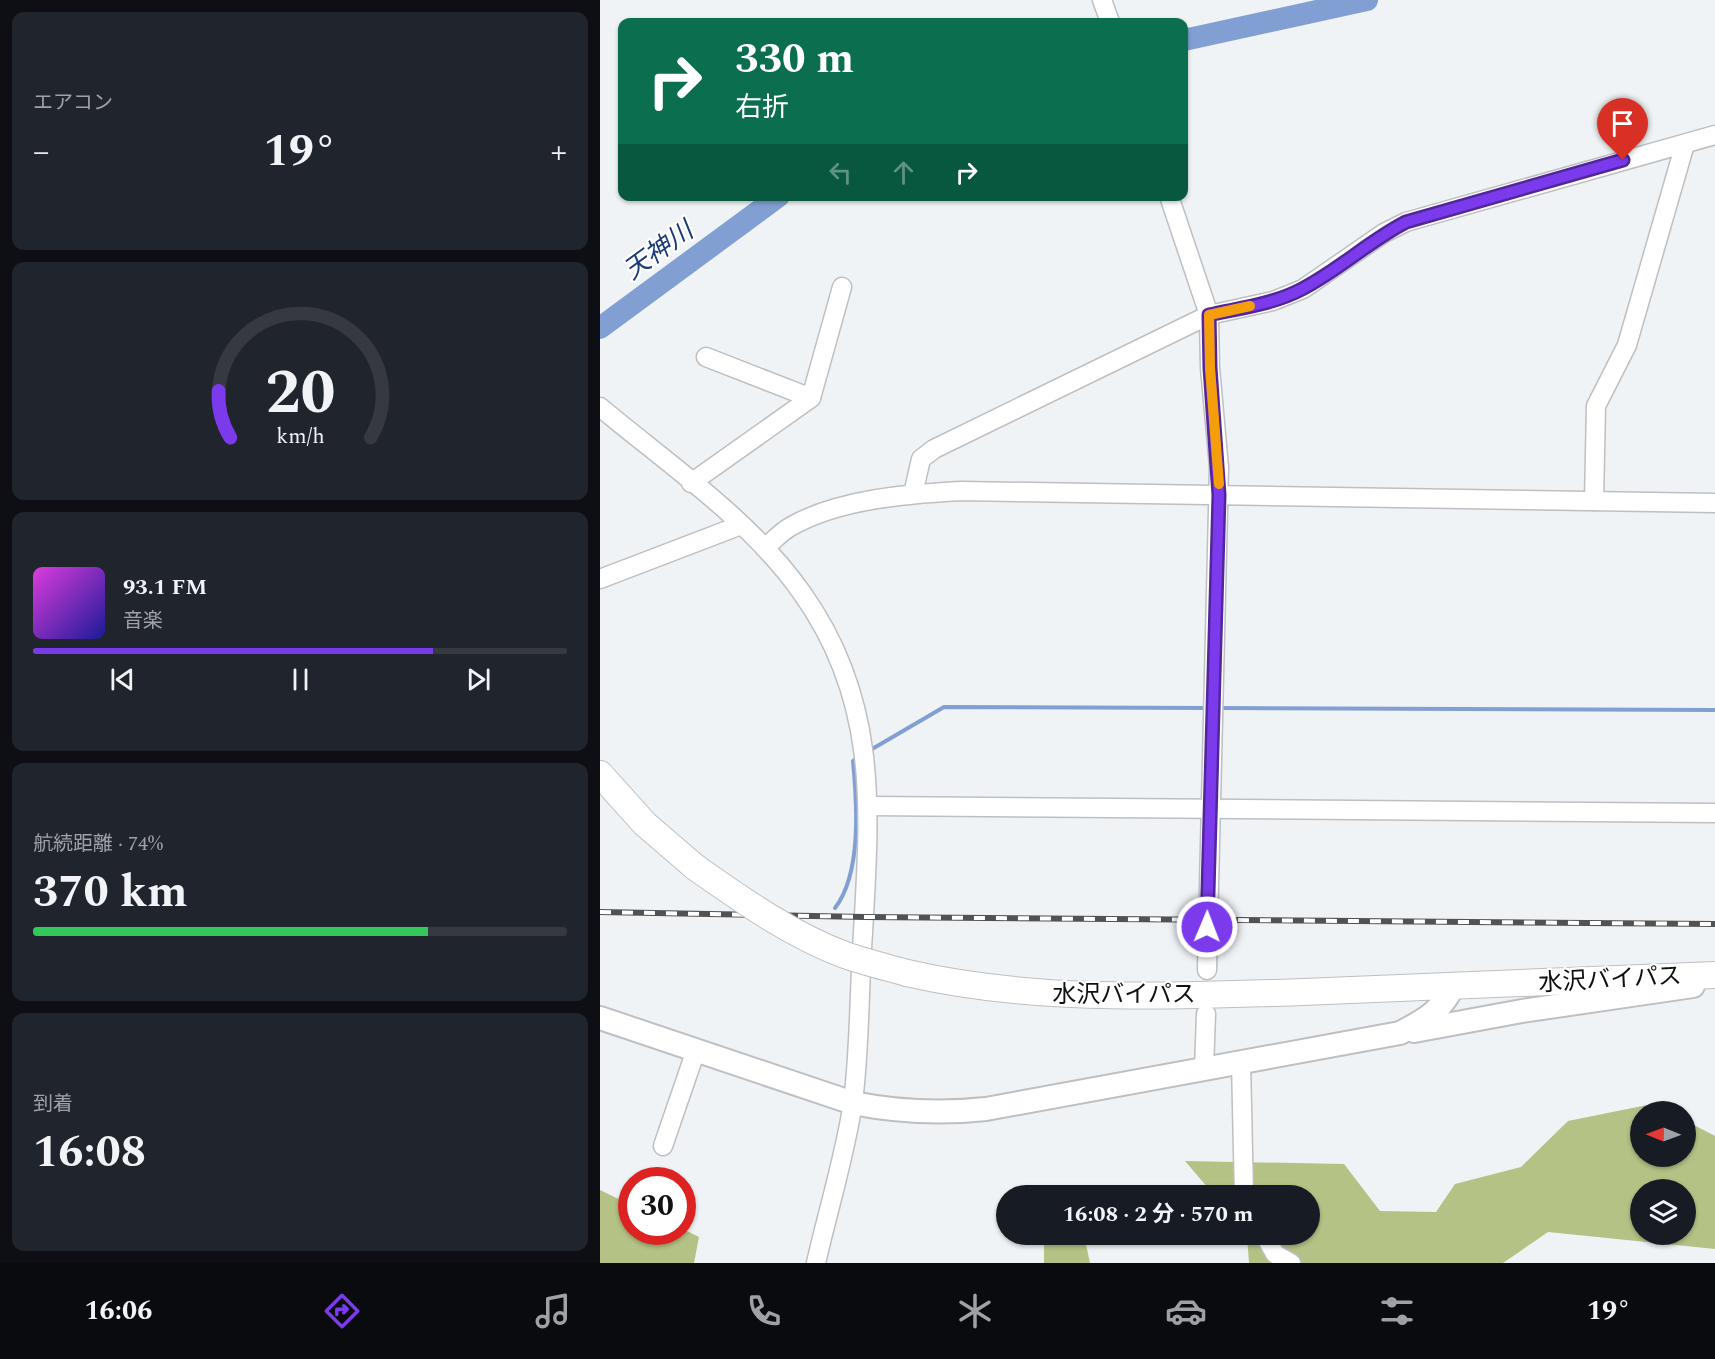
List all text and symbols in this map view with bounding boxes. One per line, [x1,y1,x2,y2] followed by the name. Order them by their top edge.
[735,28,854,91] text: 330 m
[636,42,714,120] icon: right
[735,87,789,129] text: 右折
[33,88,113,118] text: エアコン
[1597,98,1648,160] pin
[1606,107,1639,140] icon: arrive
[264,117,337,186] text: 19°
[33,127,50,177] text: −
[551,127,567,177] text: +
[824,156,857,189] icon: left
[887,156,920,189] icon: ahead
[950,156,983,189] icon: right
[615,210,704,290] water label: 天神川
[265,346,335,441] text: 20
[276,421,324,454] text: km/h
[123,571,207,604] text: 93.1 FM
[123,606,163,636] text: 音楽
[106,663,139,696] icon: previous
[284,663,317,696] icon: pause
[462,663,495,696] icon: next
[33,829,163,859] text: 航続距離 · 74%
[33,858,188,927] text: 370 km
[1175,895,1239,959] position arrow
[1537,958,1683,1002] street label: 水沢バイパス
[1052,977,1196,1013] street label: 水沢バイパス
[33,1089,73,1119] text: 到着
[1630,1101,1696,1167] north arrow
[1630,1101,1696,1245] map controls
[33,1118,146,1187] text: 16:08
[618,1167,696,1245] speed limit sign: 30
[1630,1179,1696,1245] button: layers
[1063,1198,1253,1231] text: 16:08 · 2 分 · 570 m
[84,1290,152,1332] text: 16:06
[321,1290,363,1332] icon: directions
[532,1290,574,1332] icon: music
[743,1290,785,1332] icon: phone
[954,1290,996,1332] icon: climate
[1165,1290,1207,1332] icon: car
[1376,1290,1418,1332] icon: filters
[1587,1290,1631,1332] text: 19°

